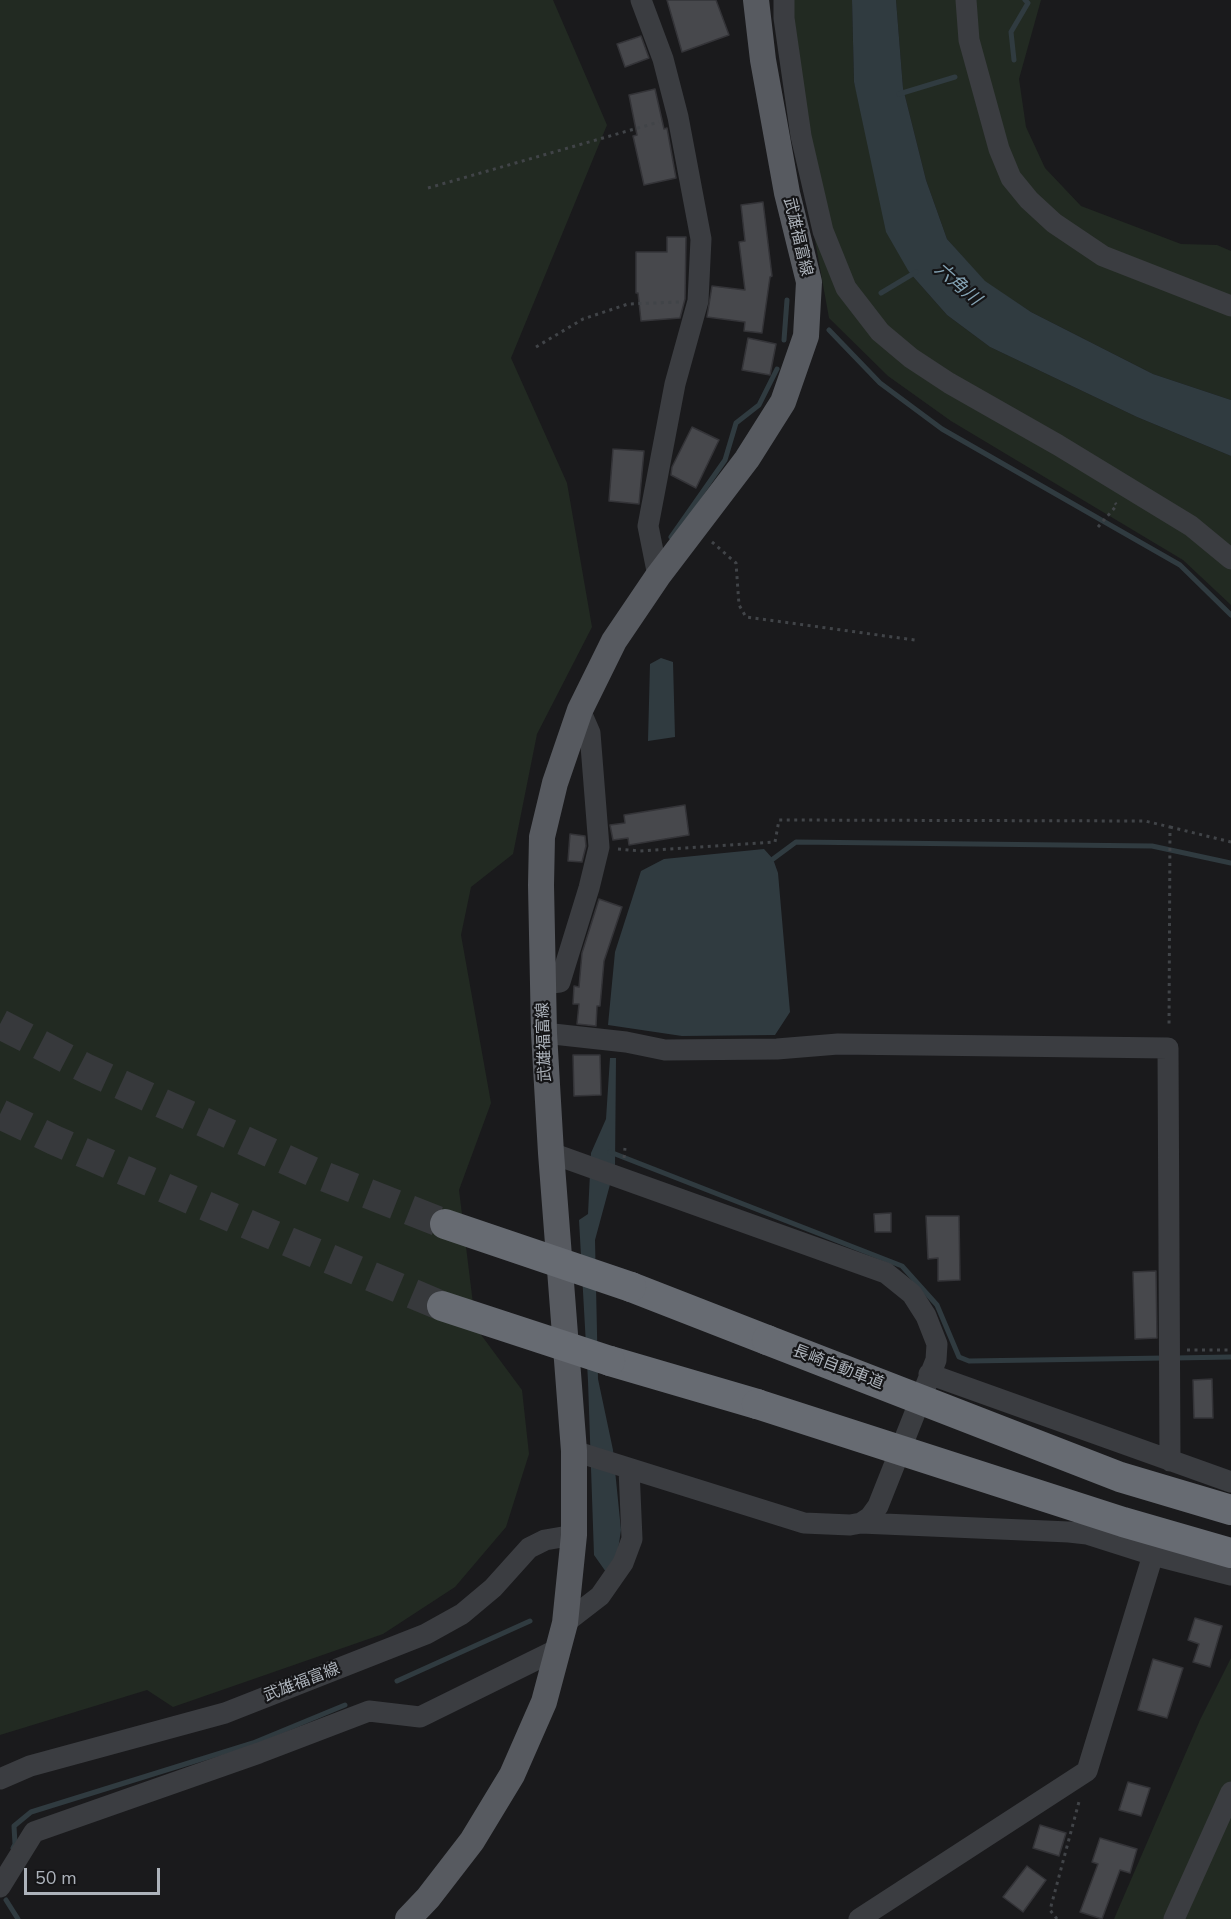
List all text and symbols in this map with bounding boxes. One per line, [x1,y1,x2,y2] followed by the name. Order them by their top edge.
[779,196,815,278] street label: 武雄福富線
[930,259,984,311] water label: 六角川
[534,1002,556,1082] street label: 武雄福富線
[790,1342,886,1394] street label: 長崎自動車道
[261,1660,343,1706] street label: 武雄福富線
[27,1856,164,1894] scale bar
[35,1866,77,1890] text: 50 m

